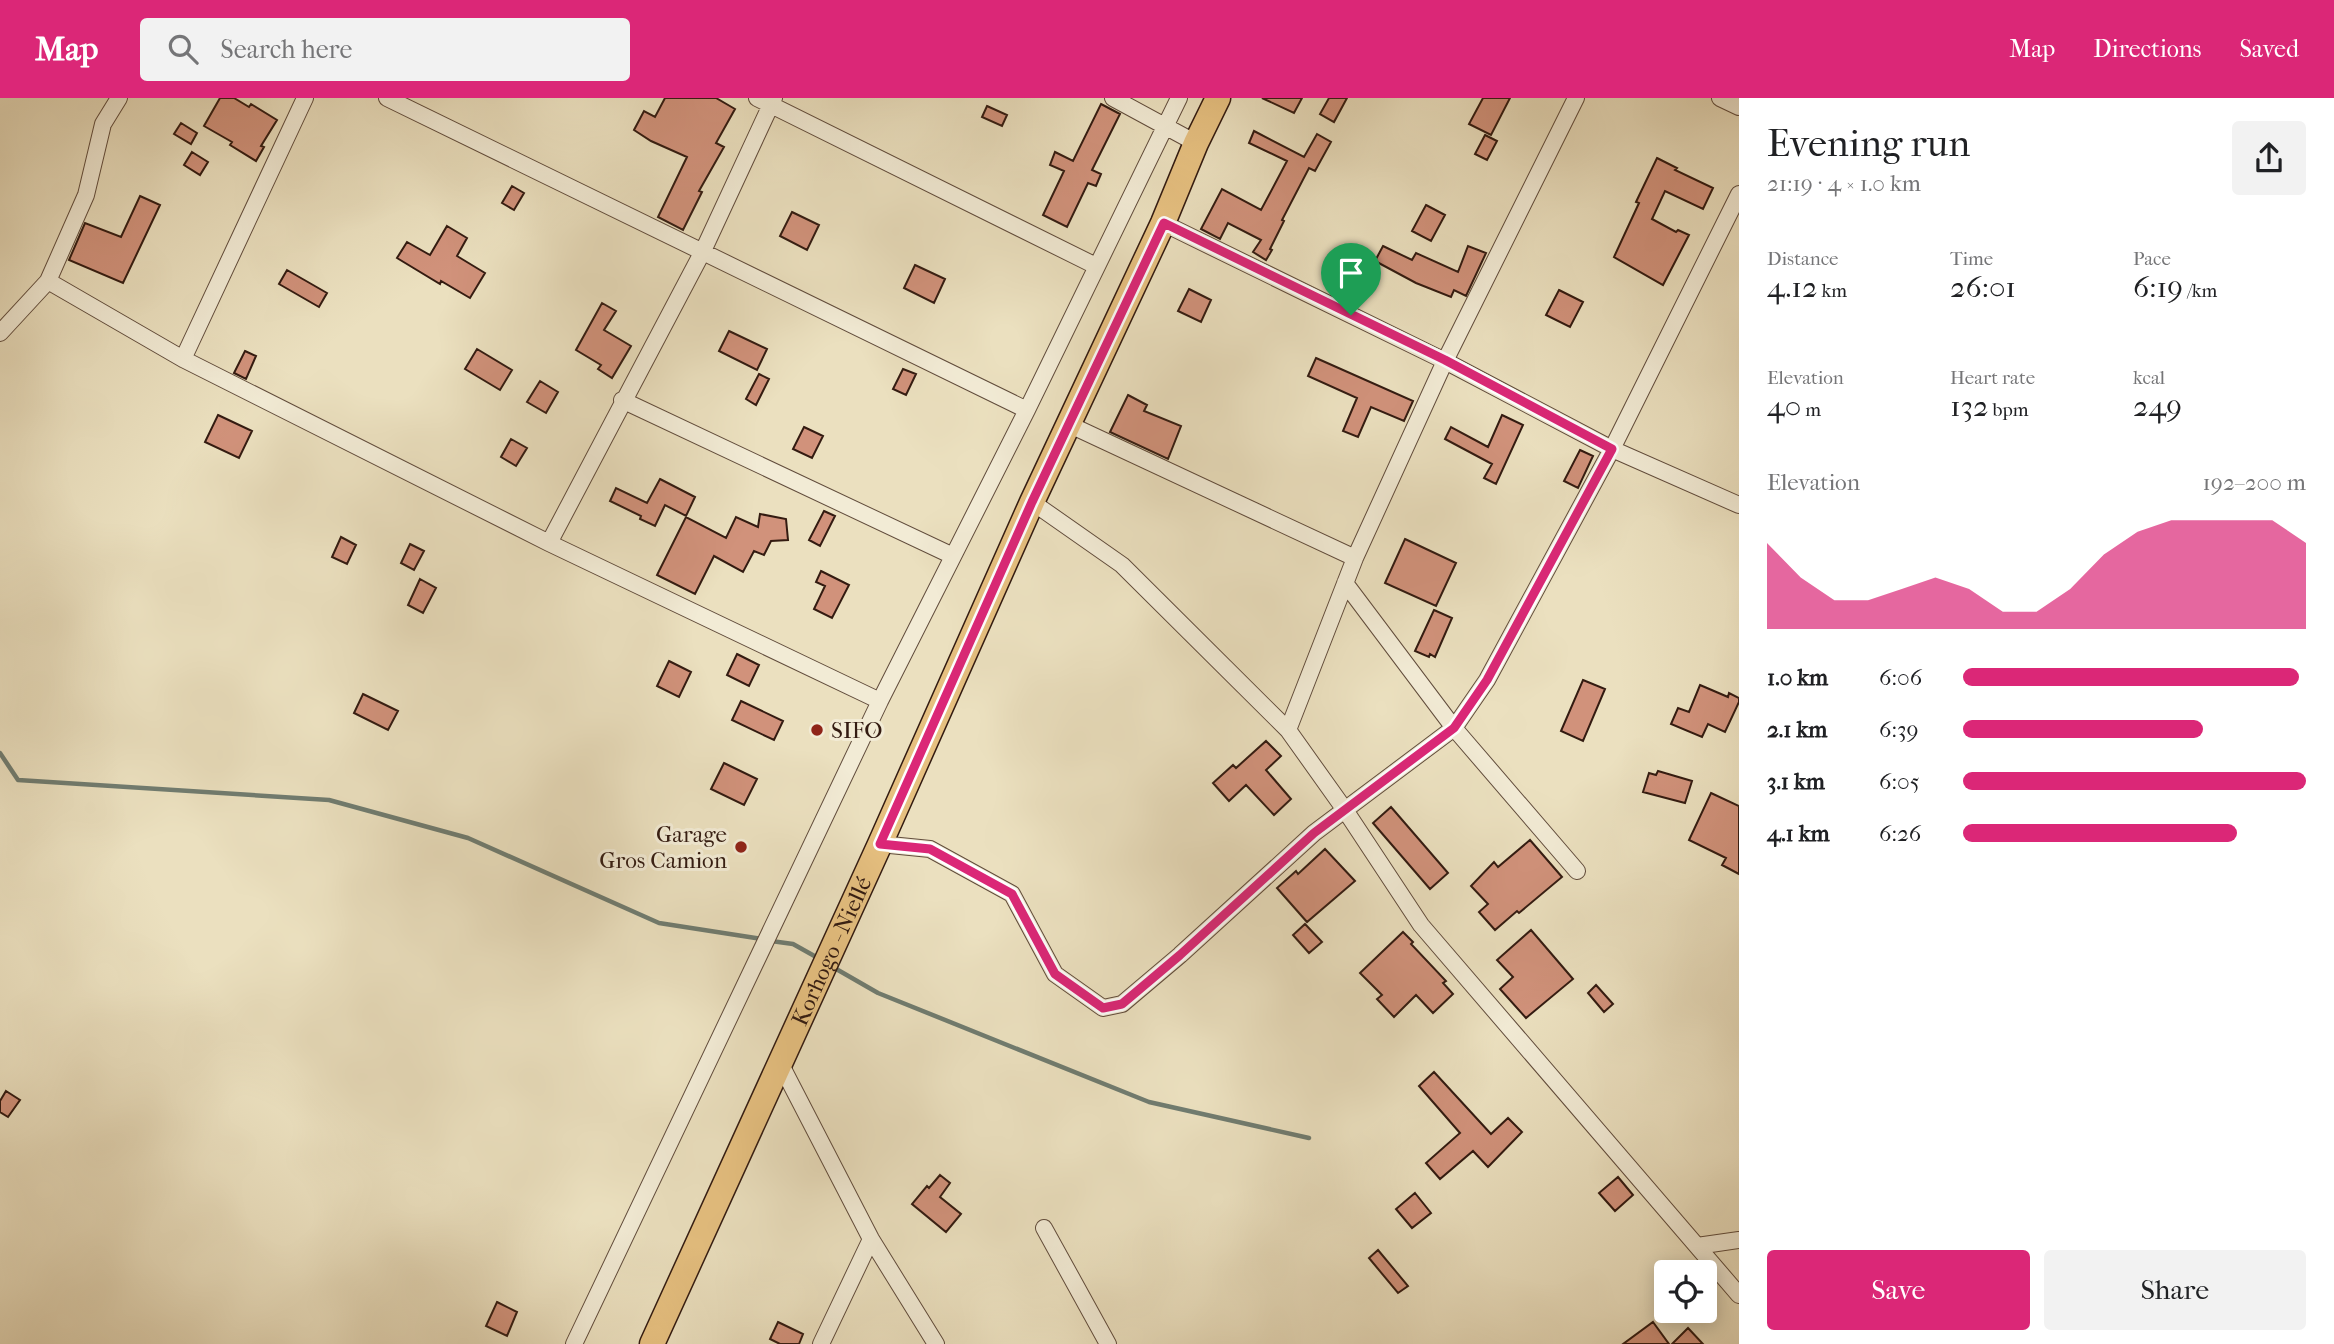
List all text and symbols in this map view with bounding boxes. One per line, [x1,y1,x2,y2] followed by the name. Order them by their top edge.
[140,18,630,81] search box
[35,30,98,69] text: Map
[164,30,202,68] icon: search
[220,34,352,65] text: Search here
[2009,35,2055,63] text: Map
[2093,35,2201,63] text: Directions
[2239,35,2299,63] text: Saved
[1767,121,1970,166] text: Evening run
[2232,121,2306,195] button: share
[1767,170,1921,197] text: 21:19 · 4 × 1.0 km
[1321,243,1381,315] pin
[1767,248,1838,270] text: Distance
[1950,248,1993,270] text: Time
[2133,248,2171,270] text: Pace
[1332,254,1370,292] icon: arrive
[1767,270,1817,305] text: 4.12
[1950,270,2016,305] text: 26:01
[2133,270,2183,305] text: 6:19
[1817,280,1847,302] text: km
[2183,280,2217,302] text: /km
[1767,367,1844,389] text: Elevation
[1950,367,2035,389] text: Heart rate
[2133,367,2165,389] text: kcal
[1767,389,1801,424] text: 40
[1950,389,1988,424] text: 132
[2133,389,2182,424] text: 249
[1801,399,1821,421] text: m
[1988,399,2028,421] text: bpm
[1767,469,1860,496] text: Elevation
[2203,469,2306,496] text: 192–200 m
[1767,664,1828,691] text: 1.0 km
[1879,664,1922,691] text: 6:06
[1767,716,1827,743] text: 2.1 km
[1879,716,1919,743] text: 6:39
[831,717,882,744] place label: SIFO
[809,722,825,738] marker: SIFO
[1767,768,1825,795] text: 3.1 km
[1879,768,1920,795] text: 6:05
[1767,820,1830,847] text: 4.1 km
[1879,820,1921,847] text: 6:26
[599,821,728,874] place label: Garage Gros Camion
[733,839,749,855] marker: Garage Gros Camion
[786,872,877,1030] street label: Korhogo - Niellé
[1767,1250,2030,1330] button: Save
[2044,1250,2306,1330] button: Share
[1654,1260,1717,1323] map controls
[1654,1260,1717,1323] button: locate

